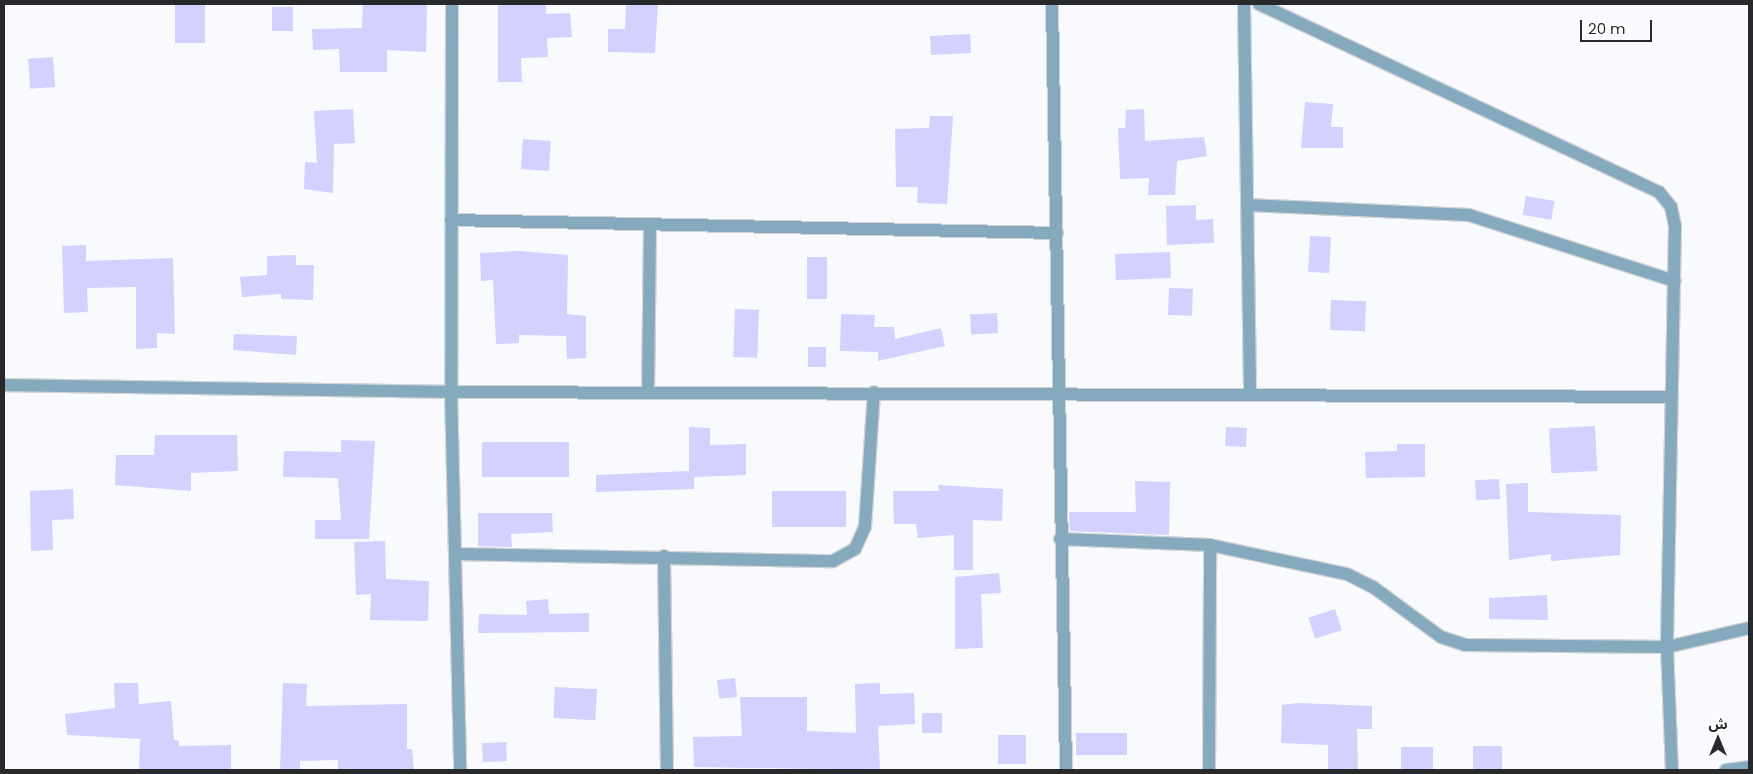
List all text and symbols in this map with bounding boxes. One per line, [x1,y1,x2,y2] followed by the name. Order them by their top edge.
[1583,10,1656,42] scale bar
[1588,18,1626,39] text: 20 m
[1693,714,1743,764] north arrow
[1708,714,1728,734] text: ش

